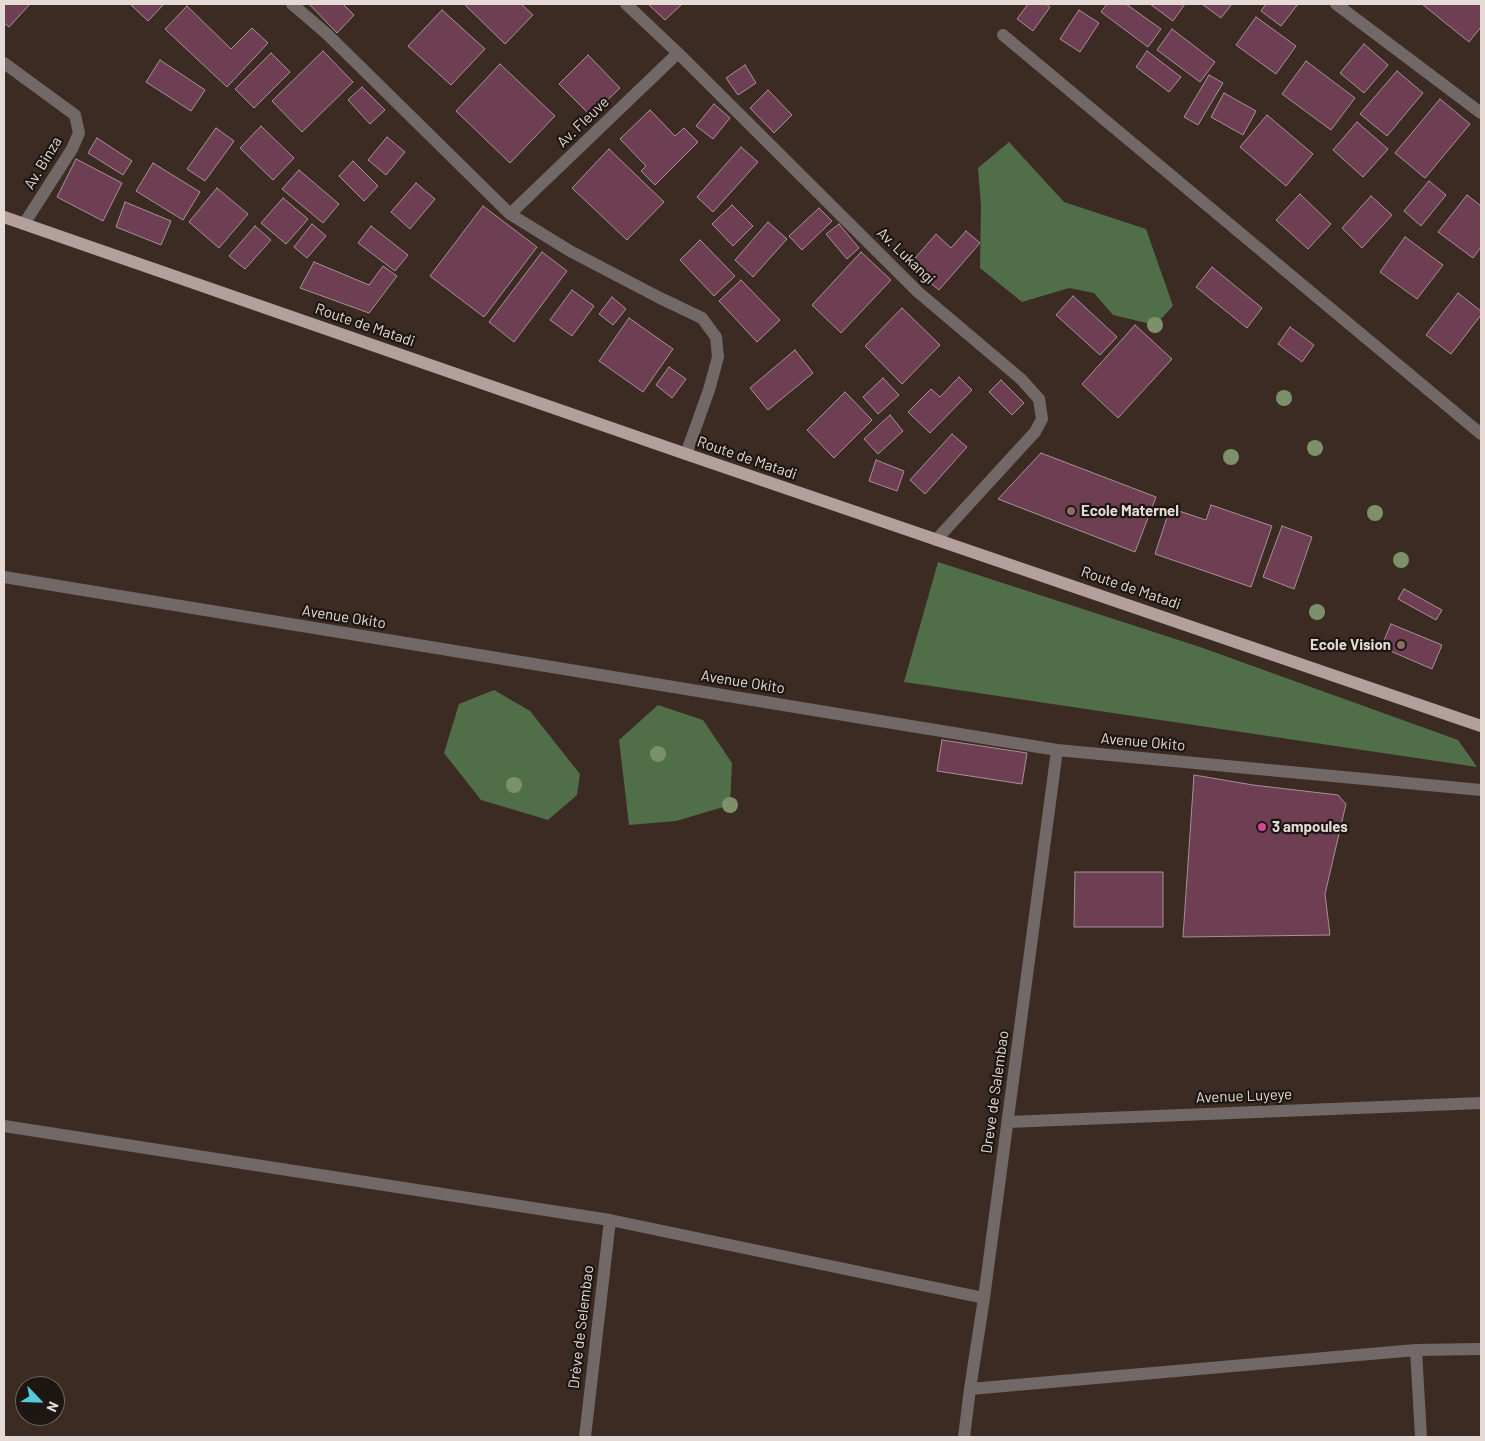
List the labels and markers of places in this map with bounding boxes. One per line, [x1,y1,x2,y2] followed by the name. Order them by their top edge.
[1081,502,1179,520] place label: Ecole Maternel
[1065,505,1077,517] marker: Ecole Maternel
[1310,636,1391,654] place label: Ecole Vision
[1395,639,1407,651] marker: Ecole Vision
[1272,818,1348,836] place label: 3 ampoules
[1256,821,1268,833] marker: 3 ampoules

